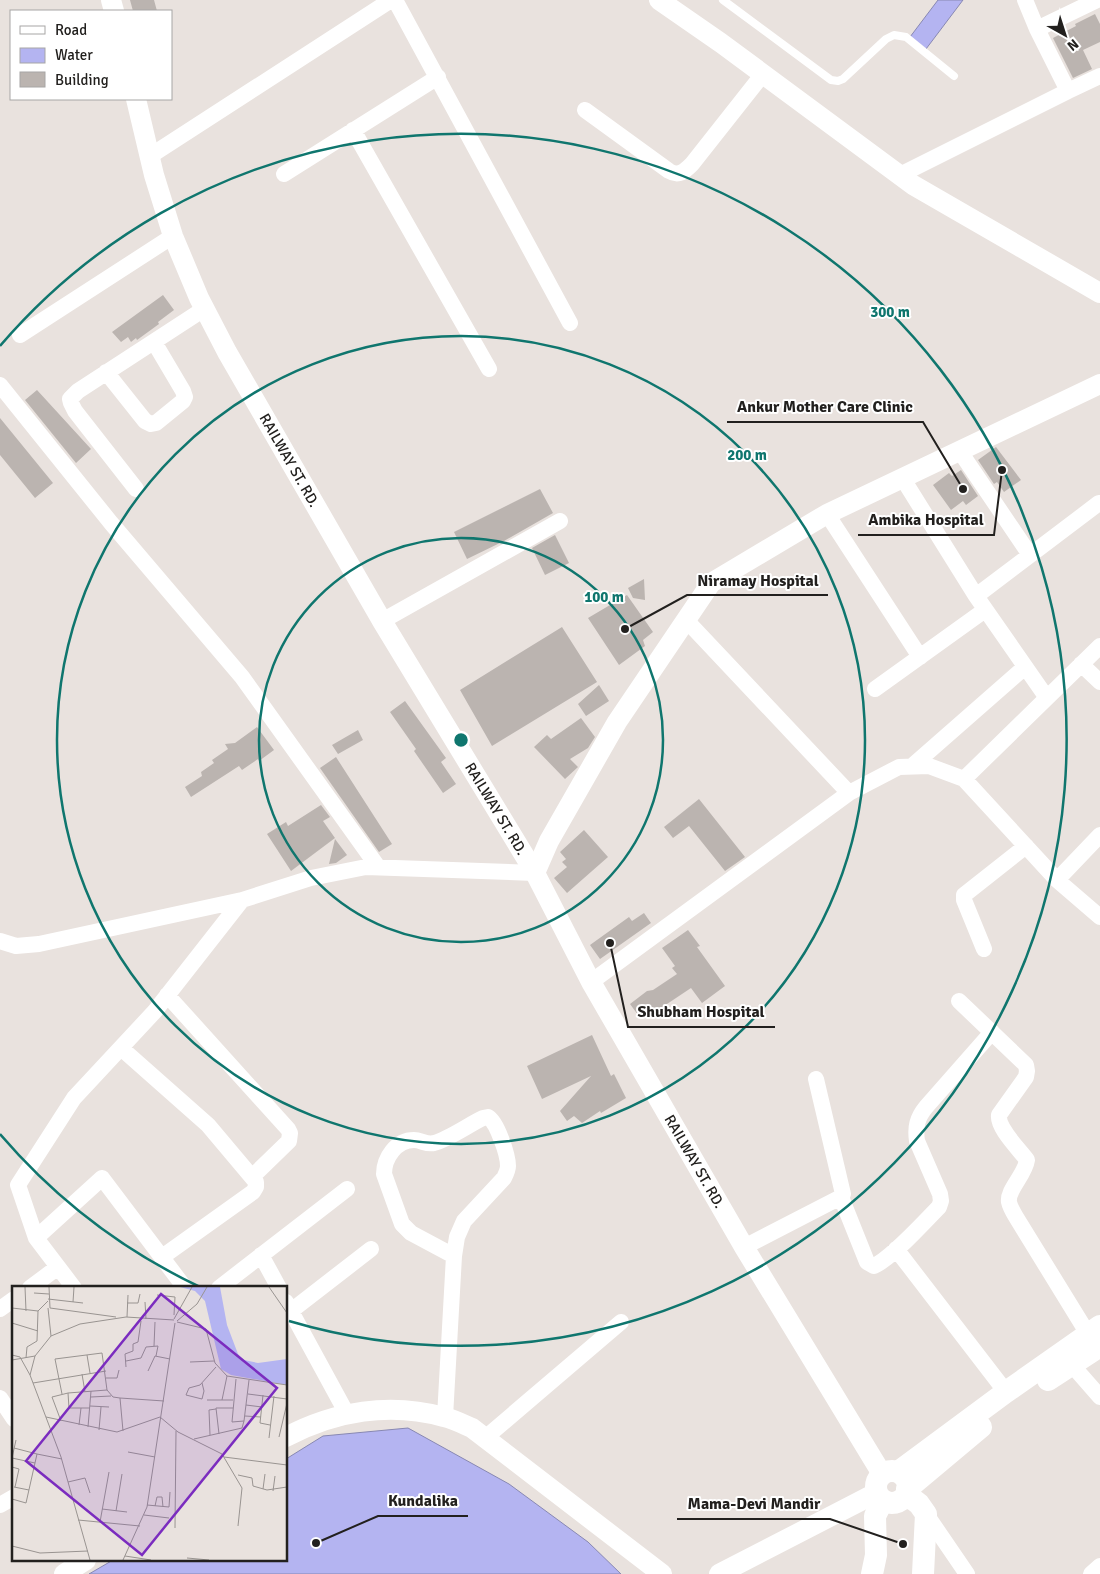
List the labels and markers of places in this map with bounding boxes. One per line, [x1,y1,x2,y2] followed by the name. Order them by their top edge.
[727,391,923,422] callout: Ankur Mother Care Clinic
[858,504,994,535] callout: Ambika Hospital
[687,564,828,595] callout: Niramay Hospital
[452,731,470,749] centre of rings
[628,996,775,1027] callout: Shubham Hospital
[378,1485,468,1516] callout: Kundalika
[677,1488,830,1519] callout: Mama-Devi Mandir

